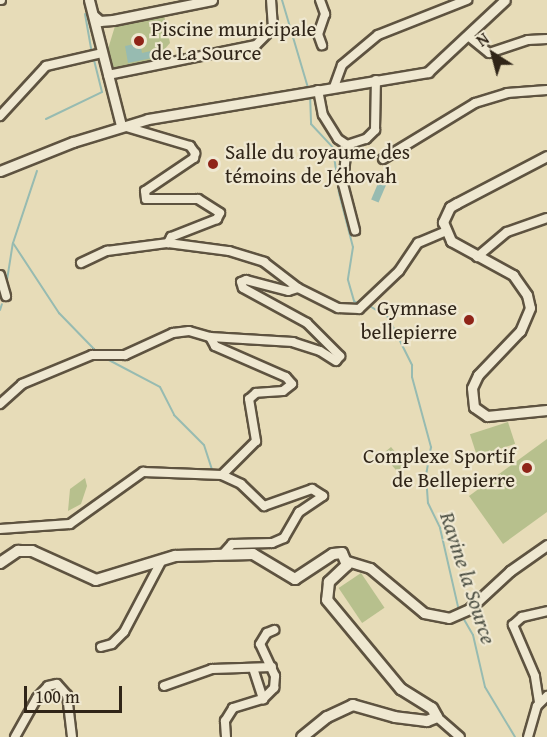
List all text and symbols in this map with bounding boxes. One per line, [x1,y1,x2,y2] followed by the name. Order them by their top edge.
[151,16,316,66] place label: Piscine municipale de La Source
[463,24,523,84] north arrow
[471,27,494,52] text: N
[132,34,146,48] marker: Piscine municipale de La Source
[225,139,410,189] place label: Salle du royaume des témoins de Jéhovah
[206,157,220,171] marker: Salle du royaume des témoins de Jéhovah
[361,295,457,345] place label: Gymnase bellepierre
[462,313,476,327] marker: Gymnase bellepierre
[363,443,515,493] place label: Complexe Sportif de Bellepierre
[520,461,534,475] marker: Complexe Sportif de Bellepierre
[434,508,502,648] water label: Ravine la Source
[27,674,124,712] scale bar
[35,683,80,710] text: 100 m

